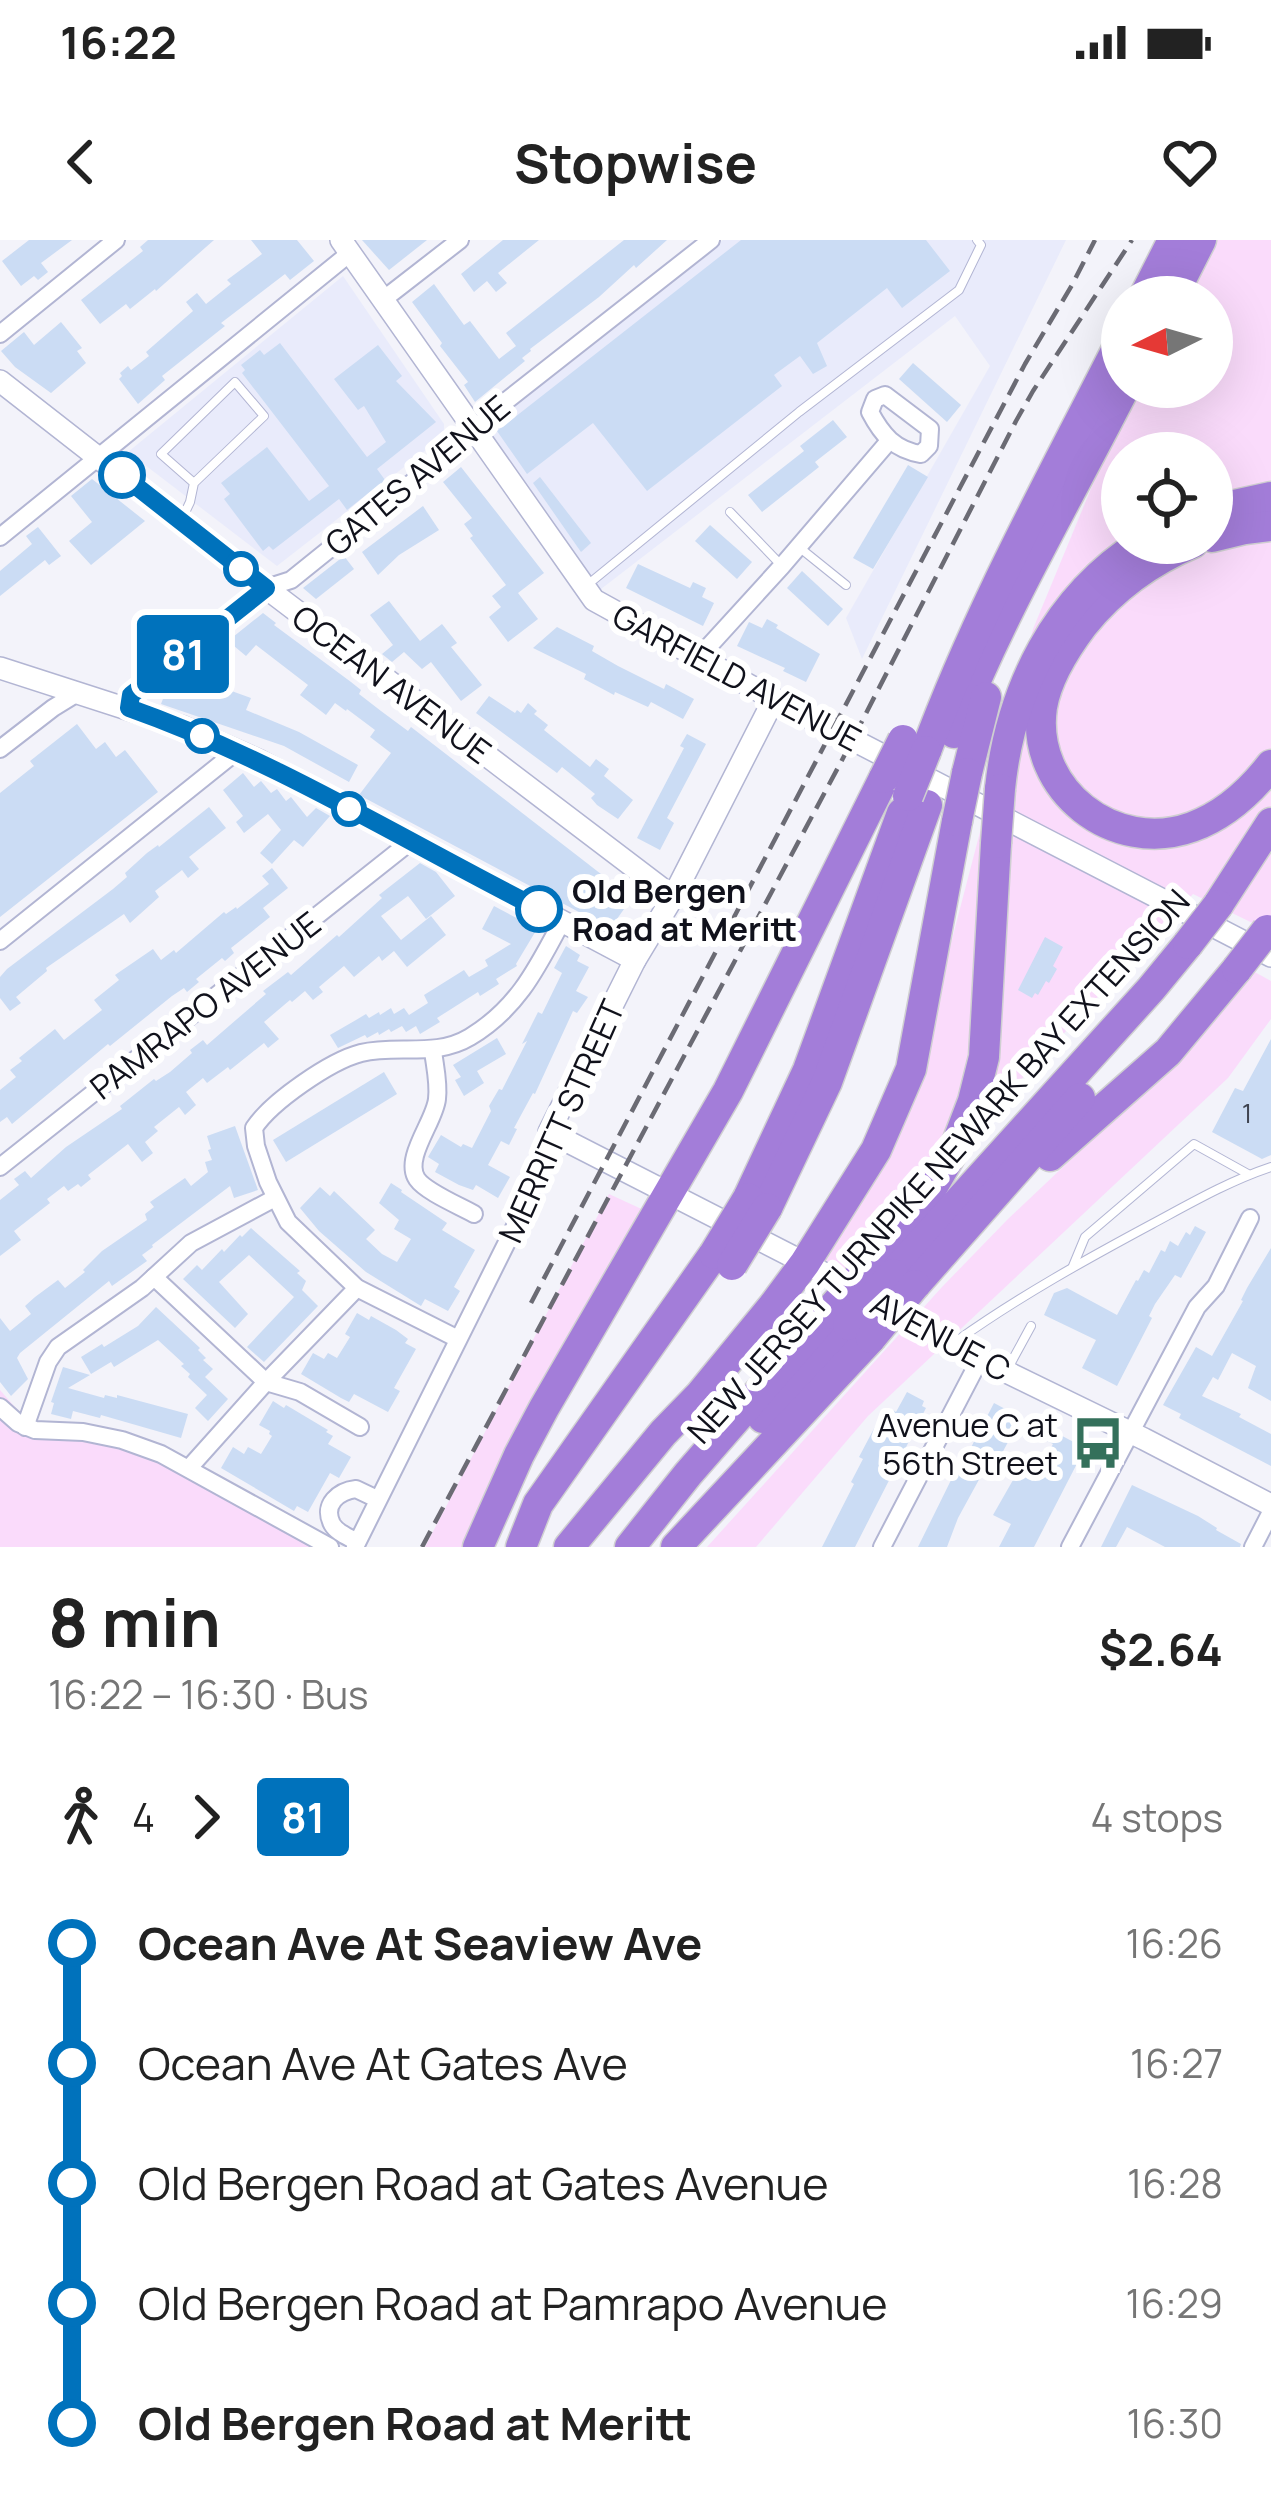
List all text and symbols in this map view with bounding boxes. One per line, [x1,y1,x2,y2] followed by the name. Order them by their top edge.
[60,11,177,73] text: 16:22
[514,125,757,199] text: Stopwise
[48,129,114,195] icon: back
[1157,129,1223,195] icon: heart
[1101,276,1233,408] north arrow
[1101,276,1233,564] map controls
[315,384,519,566] street label: GATES AVENUE
[1101,432,1233,564] button: locate
[100,453,144,497] unlabelled marker
[225,553,257,585] unlabelled marker
[605,593,869,761] street label: GARFIELD AVENUE
[283,594,501,774] street label: OCEAN AVENUE
[129,615,237,693] line badge: 81
[161,625,205,683] text: 81
[186,720,218,752] unlabelled marker
[333,793,365,825] unlabelled marker
[572,868,797,951] place label: Old Bergen Road at Meritt
[677,879,1199,1453] street label: NEW JERSEY TURNPIKE NEWARK BAY EXTENSION
[517,887,561,931] marker: Old Bergen Road at Meritt
[80,901,330,1109] street label: PAMRAPO AVENUE
[487,992,635,1249] street label: MERRITT STREET
[1242,1094,1252,1131] house number: 1
[863,1280,1019,1392] street label: AVENUE C
[877,1402,1058,1485] place label: Avenue C at 56th Street
[1069,1414,1127,1472] bus stop icon: Avenue C at 56th Street
[48,1577,221,1667] text: 8 min
[1099,1618,1223,1680] text: $2.64
[48,1667,369,1721] text: 16:22 – 16:30 · Bus
[48,1784,114,1850] icon: walk
[173,1784,239,1850] icon: forward
[281,1788,325,1846] text: 81
[132,1790,155,1844] text: 4
[1090,1790,1223,1844] text: 4 stops
[138,1912,702,1974] text: Ocean Ave At Seaview Ave
[1125,1916,1223,1970] text: 16:26
[138,2032,628,2094] text: Ocean Ave At Gates Ave
[1130,2036,1223,2090] text: 16:27
[138,2152,828,2214] text: Old Bergen Road at Gates Avenue
[1127,2156,1223,2210] text: 16:28
[138,2272,888,2334] text: Old Bergen Road at Pamrapo Avenue
[1125,2276,1223,2330] text: 16:29
[138,2392,692,2454] text: Old Bergen Road at Meritt
[1127,2396,1223,2450] text: 16:30

